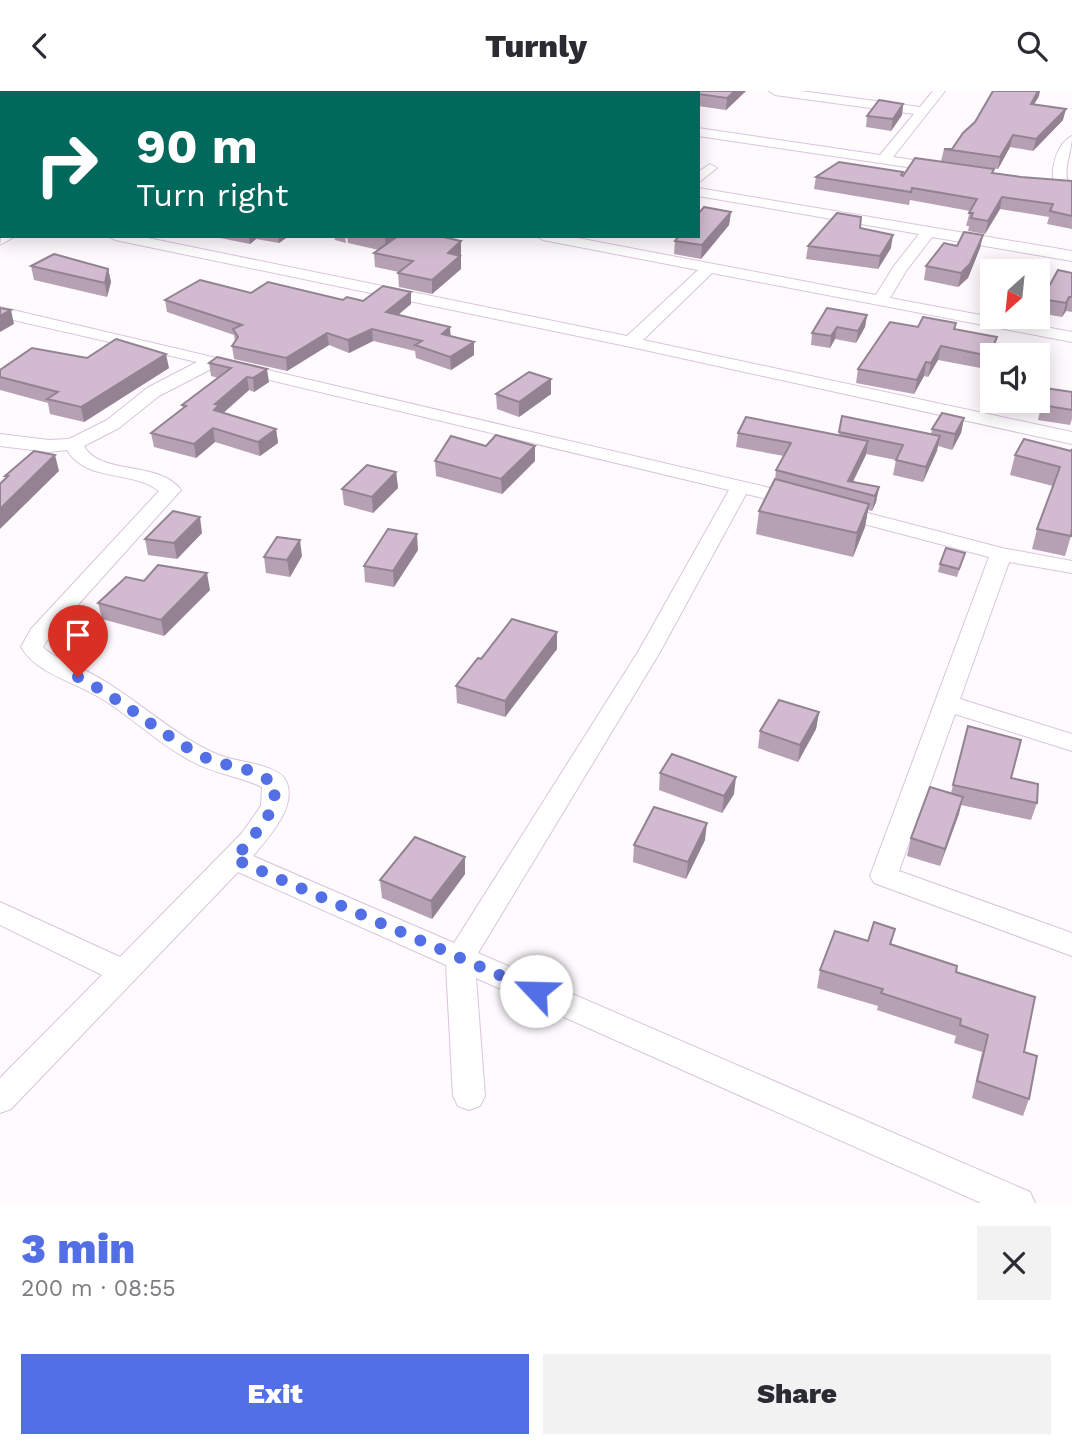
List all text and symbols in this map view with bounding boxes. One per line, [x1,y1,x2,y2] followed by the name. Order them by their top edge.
[21,27,59,65] icon: back
[485,27,587,65] text: Turnly
[1013,27,1051,65] icon: search
[136,117,258,175] text: 90 m
[21,119,112,210] icon: right
[136,176,288,214] text: Turn right
[980,259,1050,329] north arrow
[980,259,1050,413] map controls
[980,343,1050,413] button: sound
[48,605,108,677] pin
[59,616,97,654] icon: arrive
[499,954,573,1028] position arrow
[21,1224,135,1273] text: 3 min
[977,1226,1051,1300] button: close
[21,1275,176,1302] text: 200 m · 08:55
[21,1354,529,1434] button: Exit
[543,1354,1051,1434] button: Share

